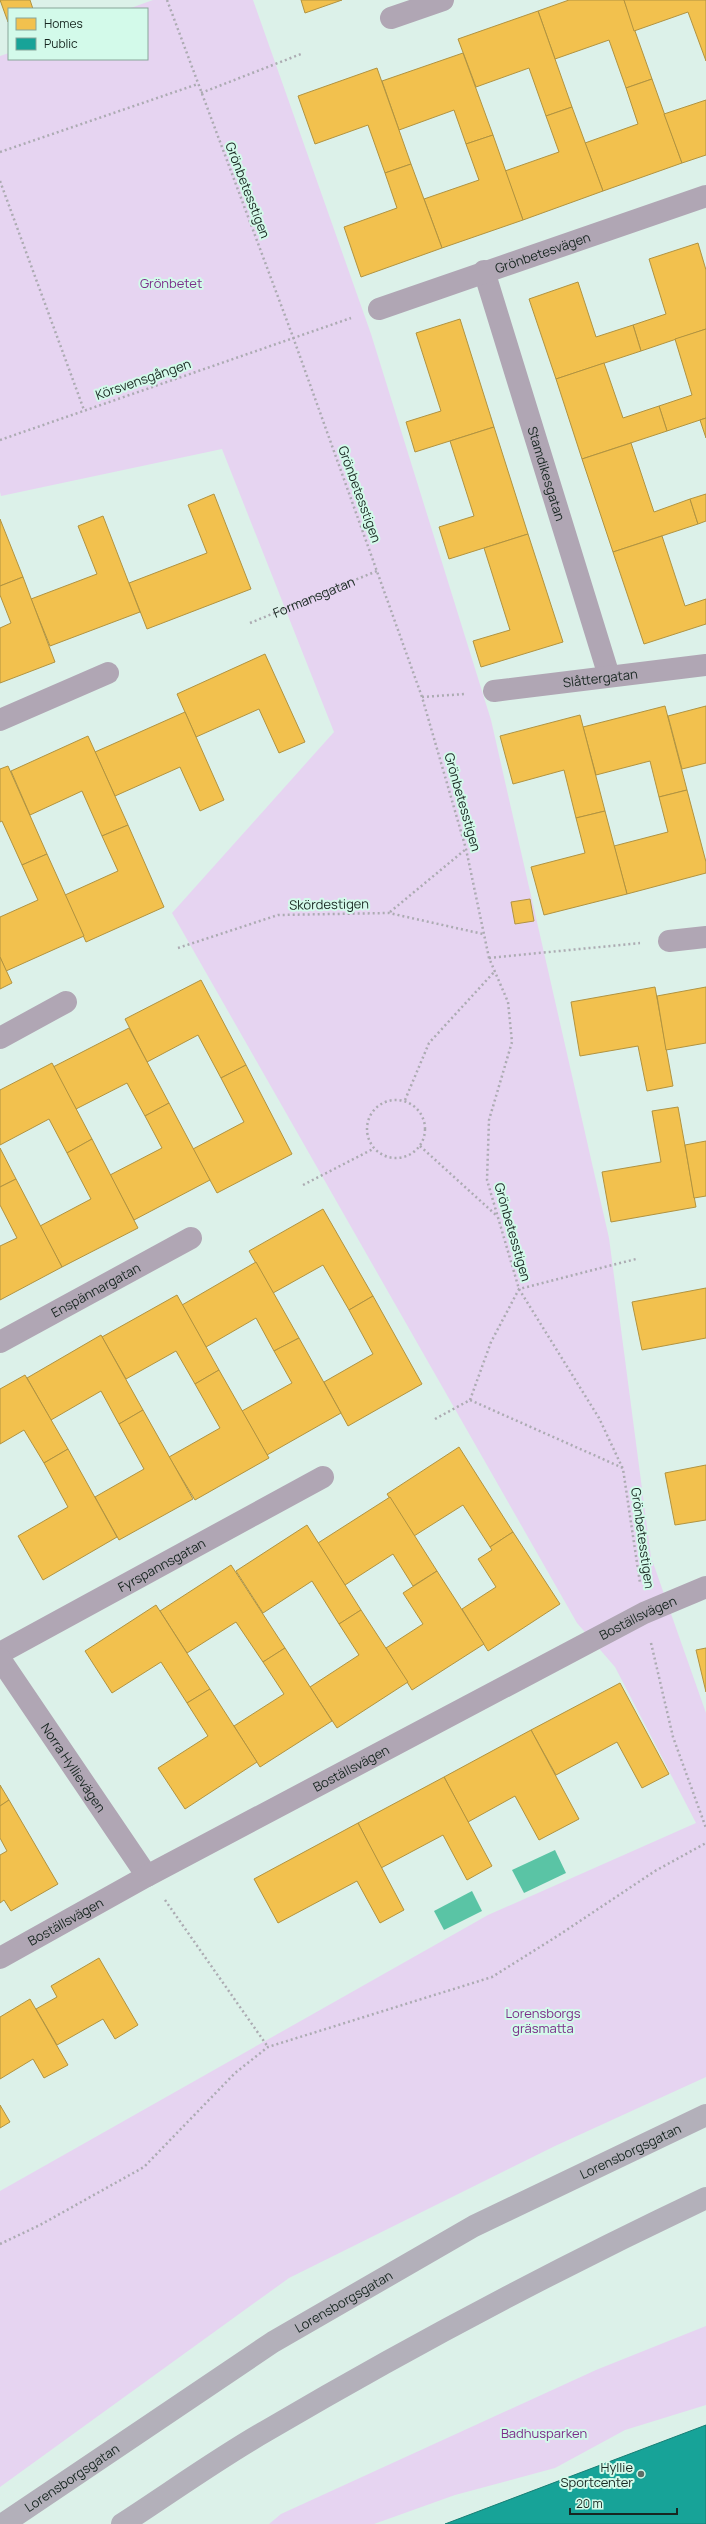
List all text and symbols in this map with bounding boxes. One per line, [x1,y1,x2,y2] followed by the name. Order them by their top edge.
[8,8,148,60] legend
[44,15,83,32] text: Homes
[44,35,78,52] text: Public
[221,139,275,241] street label: Grönbetesstigen
[492,228,593,277] street label: Grönbetesvägen
[140,274,202,292] park label: Grönbetet
[93,354,193,404] street label: Körsvensgången
[523,424,570,523] street label: Stamdikesgatan
[334,443,386,545] street label: Grönbetesstigen
[270,572,357,622] street label: Formansgatan
[562,664,639,691] street label: Slåttergatan
[440,751,486,853] street label: Grönbetesstigen
[289,894,369,914] street label: Skördestigen
[490,1181,536,1283] street label: Grönbetesstigen
[48,1258,144,1321] street label: Enspännargatan
[627,1486,659,1590] street label: Grönbetesstigen
[115,1534,208,1596] street label: Fyrspannsgatan
[596,1591,679,1644] street label: Boställsvägen
[37,1719,110,1816] street label: Norra Hyllievägen
[310,1741,392,1796] street label: Boställsvägen
[24,1893,107,1950] street label: Boställsvägen
[505,2004,581,2037] park label: Lorensborgs gräsmatta
[577,2119,684,2183] street label: Lorensborgsgatan
[291,2266,396,2337] street label: Lorensborgsgatan
[501,2424,587,2442] park label: Badhusparken
[21,2439,123,2516] street label: Lorensborgsgatan
[561,2458,633,2491] place label: Hyllie Sportcenter
[636,2469,646,2479] marker: Hyllie Sportcenter
[570,2490,677,2516] scale bar
[576,2495,603,2512] text: 20 m

